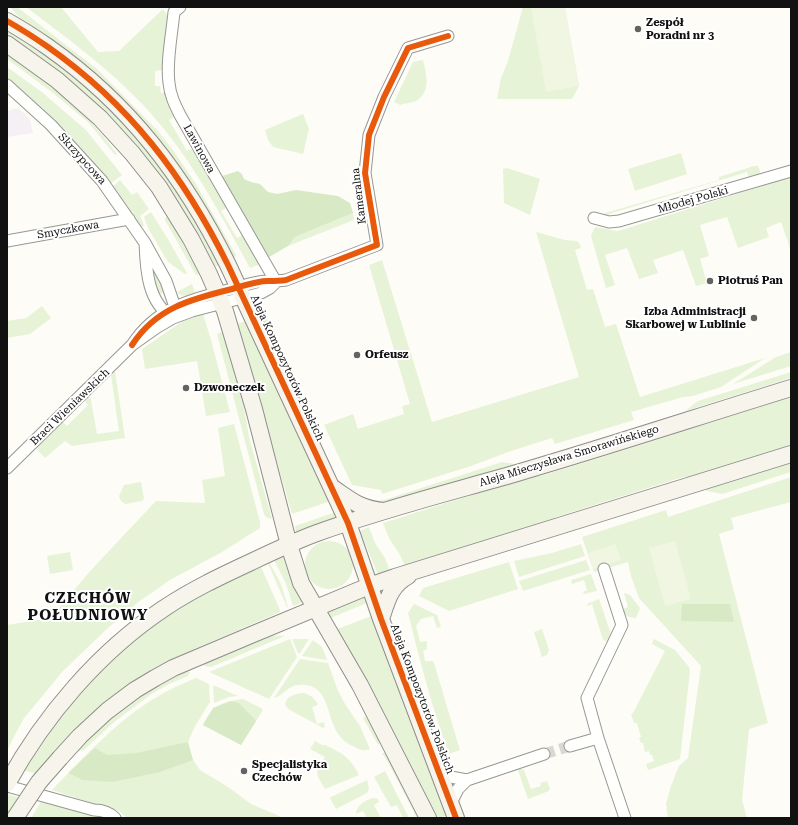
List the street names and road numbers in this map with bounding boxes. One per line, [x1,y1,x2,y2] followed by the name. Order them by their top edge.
[180,122,218,176] street label: Lawinowa
[55,130,109,188] street label: Skrzypcowa
[349,167,369,225] street label: Kameralna
[656,184,730,216] street label: Młodej Polski
[36,218,100,242] street label: Smyczkowa
[247,293,327,443] street label: Aleja Kompozytorów Polskich
[28,366,112,448] street label: Braci Wieniawskich
[478,422,660,490] street label: Aleja Mieczysława Smorawińskiego
[387,622,457,776] street label: Aleja Kompozytorów Polskich

